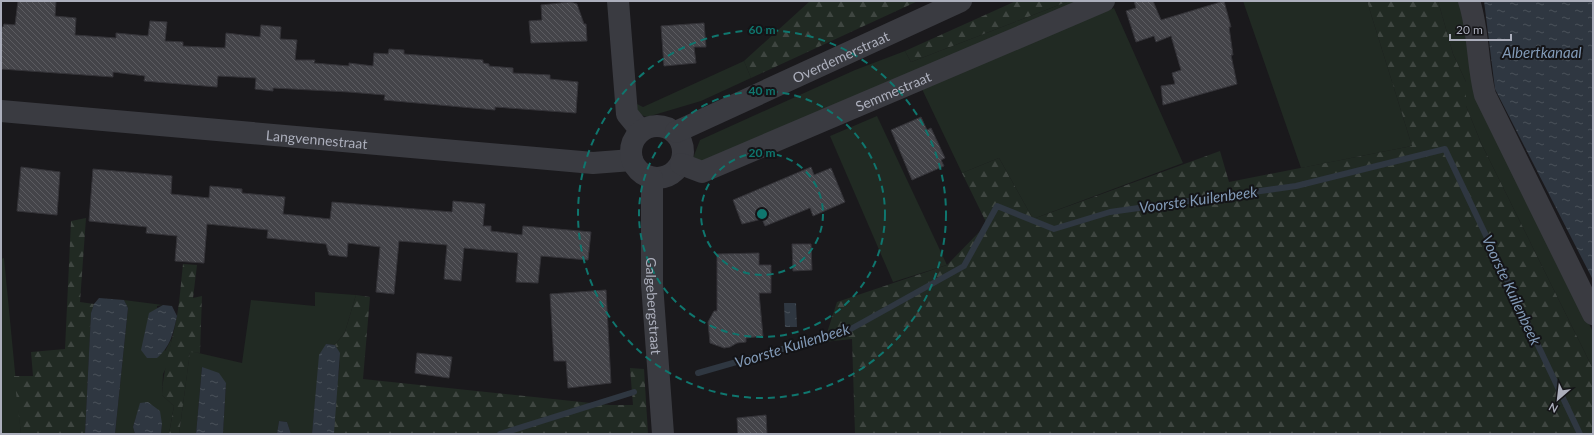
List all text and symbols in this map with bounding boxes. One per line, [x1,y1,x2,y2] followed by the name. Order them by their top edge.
[1450,16,1511,42] scale bar
[749,22,775,37] text: 60 m
[1456,22,1483,37] text: 20 m
[789,27,892,86] street label: Overdemerstraat
[1501,43,1582,61] water label: Albertkanaal
[853,67,933,114] street label: Semmestraat
[749,83,775,98] text: 40 m
[265,126,368,152] street label: Langvennestraat
[749,145,775,160] text: 20 m
[1138,182,1259,216] water label: Voorste Kuilenbeek
[755,207,769,221] centre of rings
[1479,232,1546,349] water label: Voorste Kuilenbeek
[644,257,666,355] street label: Galgebergstraat
[732,319,852,371] water label: Voorste Kuilenbeek
[1538,379,1578,419] north arrow
[1546,401,1560,416] text: N

